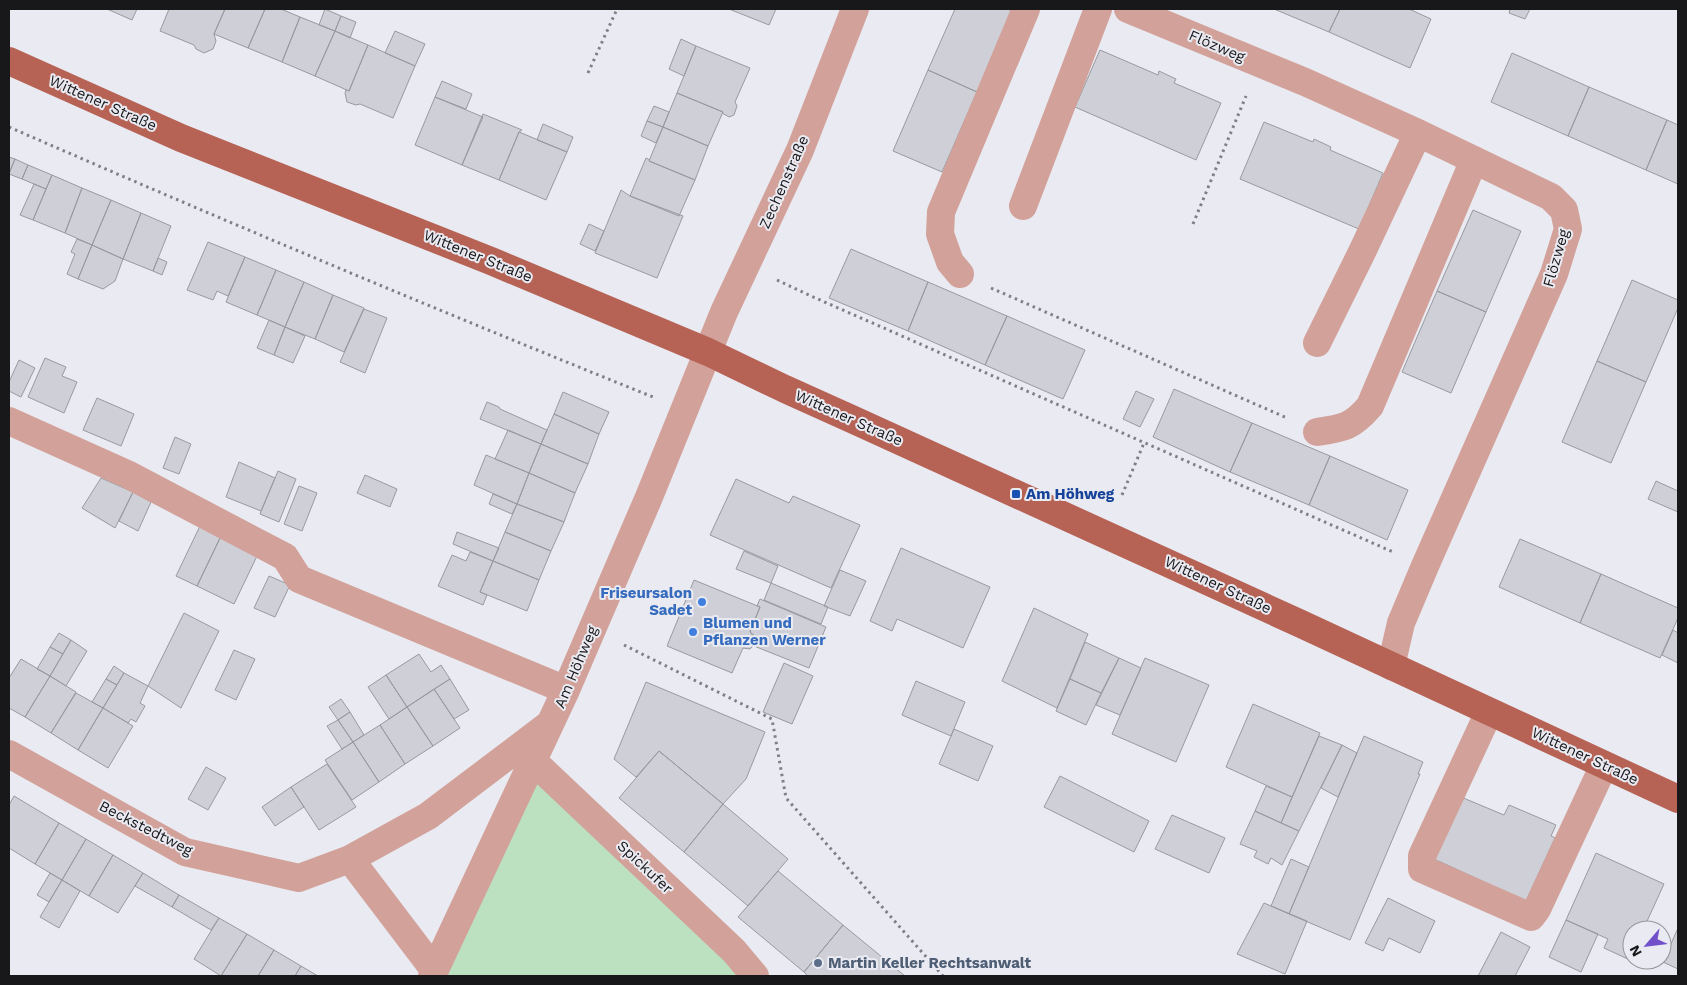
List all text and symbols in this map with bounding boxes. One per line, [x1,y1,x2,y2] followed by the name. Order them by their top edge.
[1186,26,1248,66] street label: Flözweg
[46,71,160,135] street label: Wittener Straße
[755,133,813,231] street label: Zechenstraße
[421,226,535,286] street label: Wittener Straße
[1539,227,1573,289] street label: Flözweg
[792,386,906,450] street label: Wittener Straße
[1026,485,1115,503] place label: Am Höhweg
[1010,488,1022,500] marker: Am Höhweg
[1162,552,1274,618] street label: Wittener Straße
[600,584,692,619] place label: Friseursalon Sadet
[696,596,708,608] marker: Friseursalon Sadet
[703,614,826,649] place label: Blumen und Pflanzen Werner
[551,623,601,711] street label: Am Höhweg
[687,626,699,638] marker: Blumen und Pflanzen Werner
[1529,723,1641,789] street label: Wittener Straße
[96,797,196,859] street label: Beckstedtweg
[613,837,677,897] street label: Spickufer
[1622,920,1672,970] north arrow
[1626,943,1645,959] text: N
[828,954,1031,972] place label: Martin Keller Rechtsanwalt
[812,957,824,969] marker: Martin Keller Rechtsanwalt

